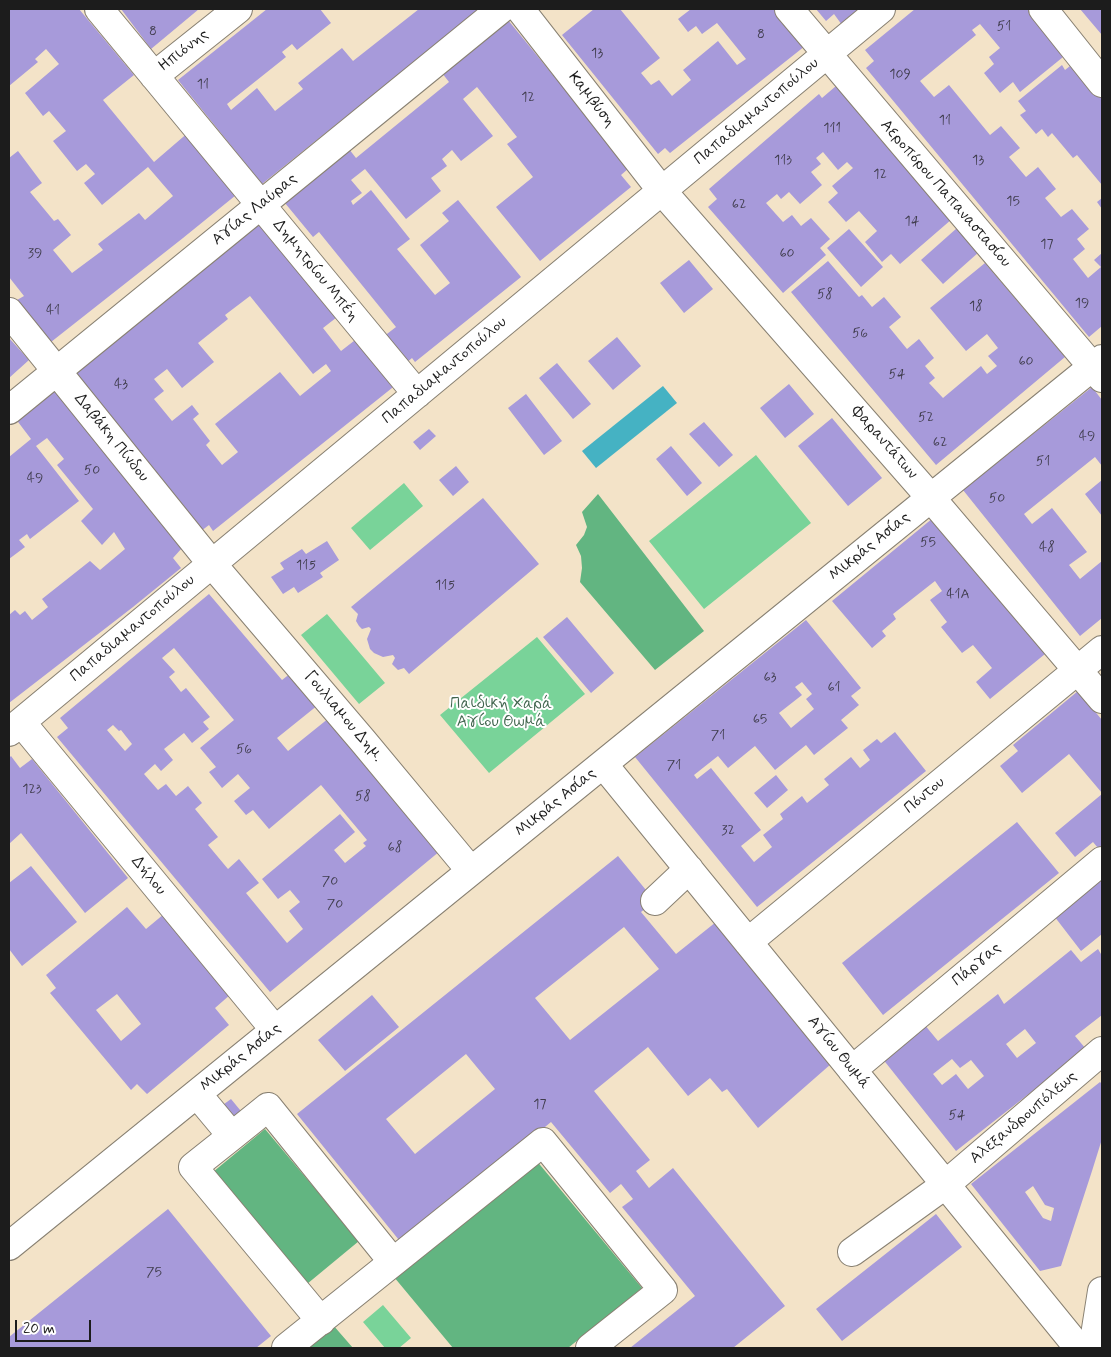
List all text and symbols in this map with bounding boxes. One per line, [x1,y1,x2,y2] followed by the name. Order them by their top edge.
[997,19,1011,35] house number: 51
[149,24,157,40] house number: 8
[155,26,213,76] street label: Ηπιόνης
[757,27,765,43] house number: 8
[591,46,603,62] house number: 13
[691,54,823,170] street label: Παπαδιαμαντοπούλου
[889,67,911,83] house number: 109
[563,68,619,132] street label: Καμβύση
[197,77,209,93] house number: 11
[521,90,535,106] house number: 12
[939,113,951,129] house number: 11
[876,116,1014,272] street label: Αεροπόρου Παπαναστασίου
[823,121,841,137] house number: 111
[774,153,792,169] house number: 113
[972,153,984,169] house number: 13
[873,167,887,183] house number: 12
[209,170,301,250] street label: Αγίας Λαύρας
[1006,194,1020,210] house number: 15
[732,197,746,213] house number: 62
[905,214,919,230] house number: 14
[268,216,362,326] street label: Δημητρίου Μπέη
[1040,237,1054,253] house number: 17
[28,246,42,262] house number: 39
[779,246,795,262] house number: 60
[817,287,833,303] house number: 58
[1075,296,1089,312] house number: 19
[969,299,983,315] house number: 18
[46,303,60,319] house number: 41
[379,313,511,429] street label: Παπαδιαμαντοπούλου
[852,326,868,342] house number: 56
[1018,354,1034,370] house number: 60
[889,367,905,383] house number: 54
[114,377,128,393] house number: 43
[69,390,153,486] street label: Δαβάκη Πίνδου
[847,402,921,484] street label: Φαραντάτων
[918,410,934,426] house number: 52
[1079,429,1095,445] house number: 49
[933,435,947,451] house number: 62
[1036,454,1050,470] house number: 51
[84,463,100,479] house number: 50
[27,471,43,487] house number: 49
[989,491,1005,507] house number: 50
[826,508,914,586] street label: Μικράς Ασίας
[920,535,936,551] house number: 55
[1039,540,1055,556] house number: 48
[296,558,316,574] house number: 115
[67,571,199,687] street label: Παπαδιαμαντοπούλου
[435,578,455,594] house number: 115
[946,587,970,603] house number: 41A
[299,668,387,766] street label: Γουλιαμου Δημ.
[763,670,777,686] house number: 63
[827,680,841,696] house number: 61
[450,695,552,733] park label: Παιδική Χαρά Αγίου Θωμά
[753,712,767,728] house number: 65
[711,728,725,744] house number: 71
[236,742,252,758] house number: 56
[667,758,681,774] house number: 71
[512,764,600,842] street label: Μικράς Ασίας
[901,773,949,819] street label: Πόντου
[22,782,42,798] house number: 123
[355,789,371,805] house number: 58
[721,823,735,839] house number: 32
[388,840,402,856] house number: 68
[126,853,170,899] street label: Δήλου
[322,874,338,890] house number: 70
[327,897,343,913] house number: 70
[949,939,1005,991] street label: Πάργας
[803,1013,873,1093] street label: Αγίου Θωμά
[197,1019,285,1097] street label: Μικράς Ασίας
[967,1068,1081,1168] street label: Αλεξανδρουπόλεως
[533,1097,547,1113] house number: 17
[949,1108,965,1124] house number: 54
[146,1265,162,1281] house number: 75
[18,1310,94,1342] scale bar
[23,1319,55,1339] text: 20 m

